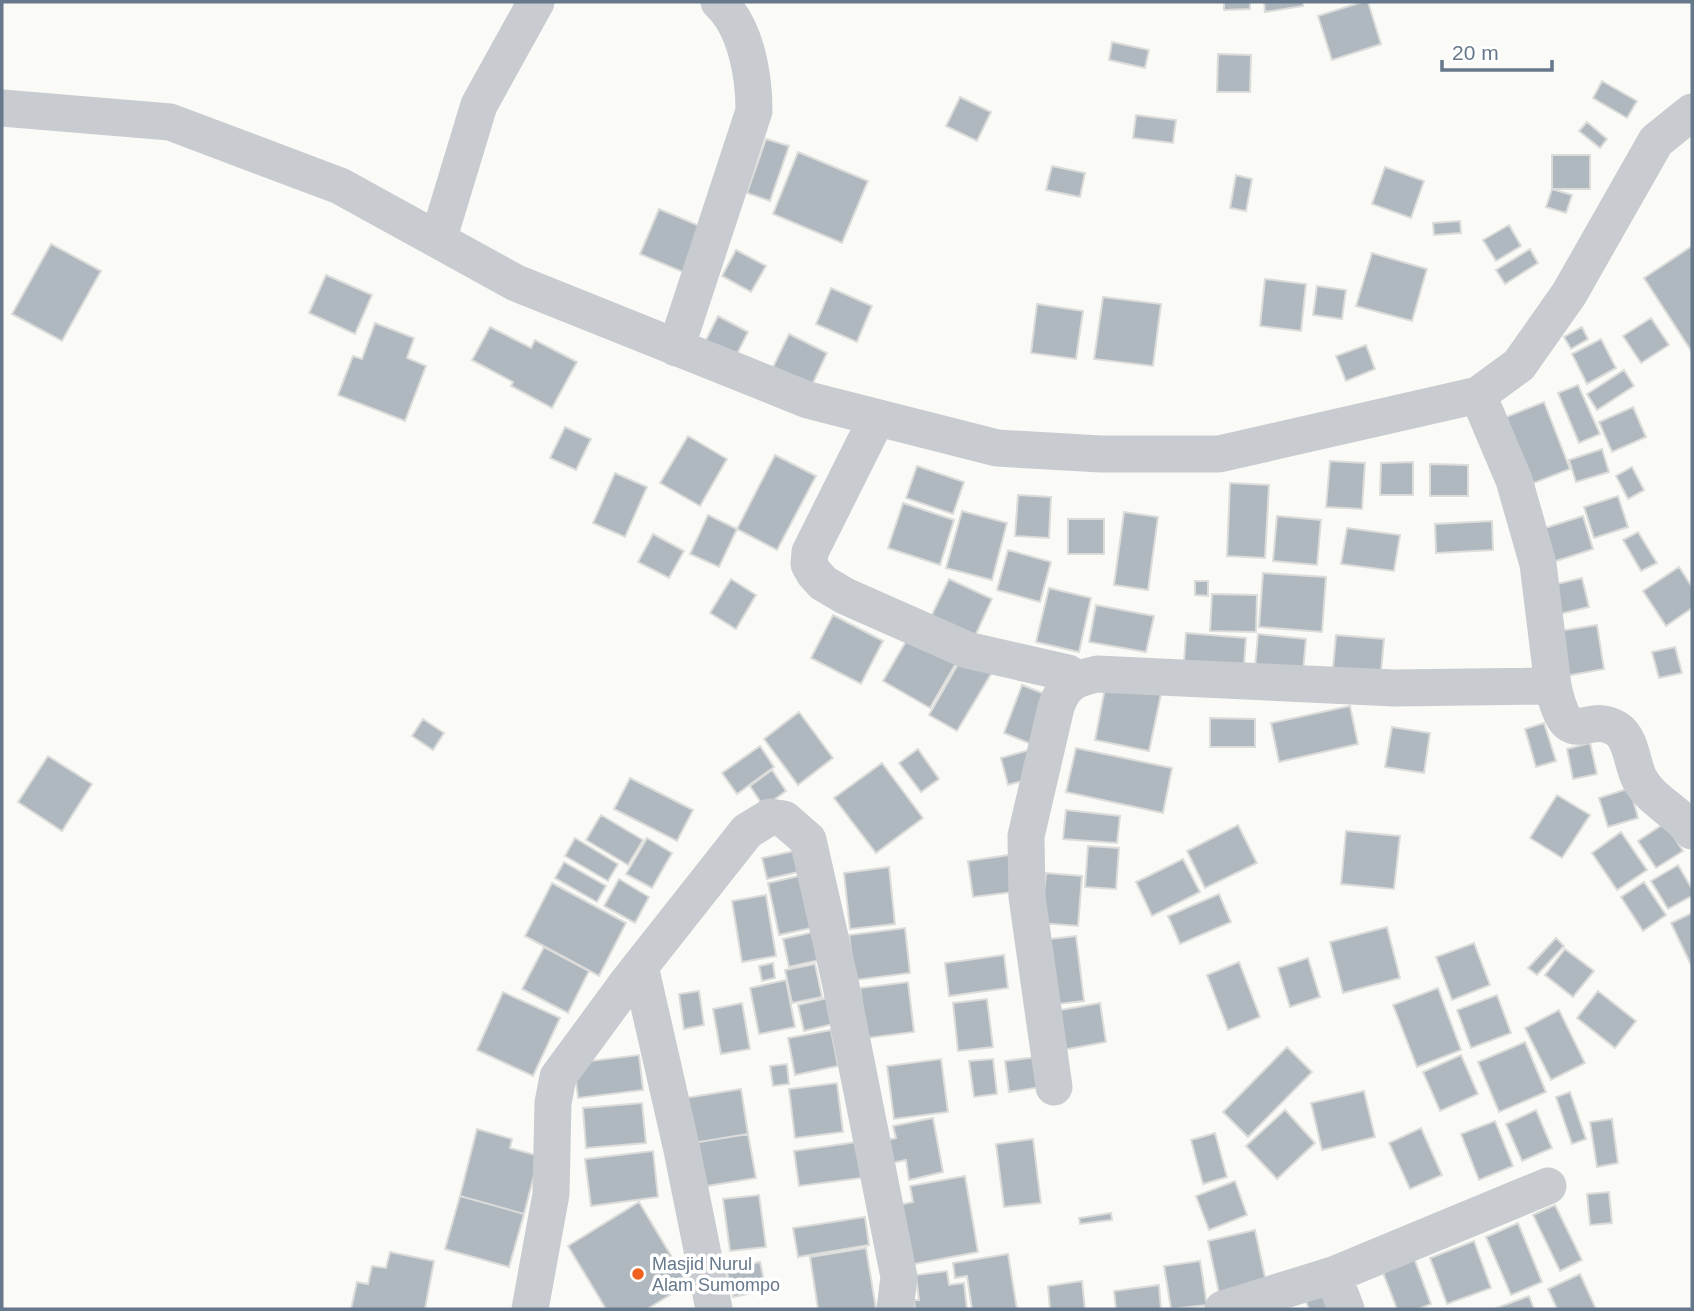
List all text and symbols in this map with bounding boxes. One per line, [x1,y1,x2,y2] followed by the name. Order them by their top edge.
[1442,28,1552,72] scale bar
[1452,41,1499,64] text: 20 m
[652,1254,780,1295] place label: Masjid Nurul Alam Sumompo
[630,1266,646,1282] marker: Masjid Nurul Alam Sumompo

